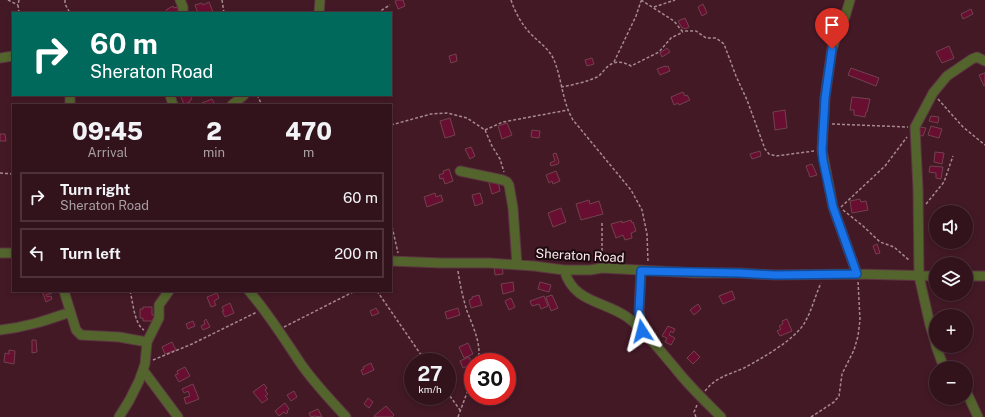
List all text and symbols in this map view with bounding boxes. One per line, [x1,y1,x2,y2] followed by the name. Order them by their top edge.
[815,8,849,49] pin
[821,14,843,36] icon: arrive
[90,27,158,60] text: 60 m
[24,28,76,80] icon: right
[90,61,213,82] text: Sheraton Road
[72,117,143,145] text: 09:45
[206,117,222,145] text: 2
[285,117,332,145] text: 470
[87,145,128,160] text: Arrival
[203,145,225,160] text: min
[303,145,314,160] text: m
[60,181,130,198] text: Turn right
[26,186,48,208] icon: right
[343,189,378,206] text: 60 m
[60,198,149,213] text: Sheraton Road
[929,205,973,405] map controls
[929,205,973,249] button: sound
[26,242,48,264] icon: left
[60,245,121,262] text: Turn left
[334,245,378,262] text: 200 m
[535,246,625,265] street label: Sheraton Road
[929,257,973,301] button: layers
[929,309,973,353] button: +
[621,310,663,352] position arrow
[464,353,516,405] speed limit sign: 30
[929,361,973,405] button: −
[417,362,443,386] text: 27
[418,383,442,395] text: km/h

